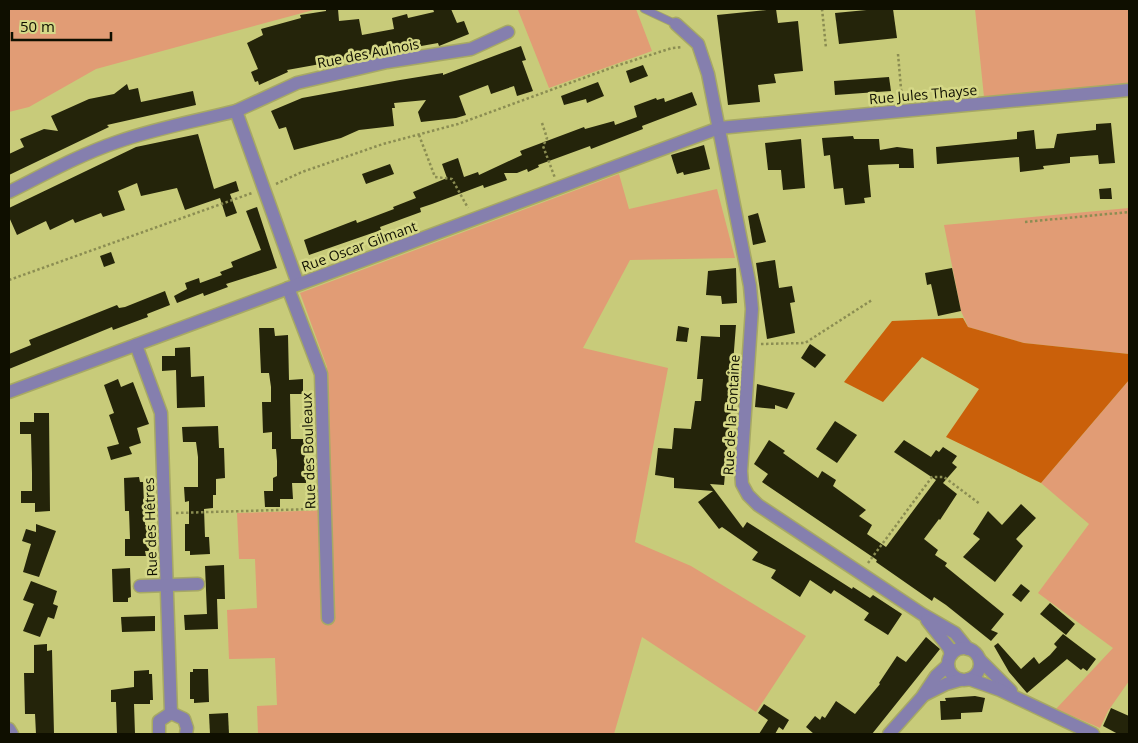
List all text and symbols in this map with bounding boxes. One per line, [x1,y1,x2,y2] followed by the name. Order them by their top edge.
[12,10,111,42] scale bar
[20,16,55,36] text: 50 m
[315,34,421,72] street label: Rue des Aulnois
[868,80,978,108] street label: Rue Jules Thayse
[299,216,419,276] street label: Rue Oscar Gilmant
[718,354,744,476] street label: Rue de la Fontaine
[296,392,320,510] street label: Rue des Bouleaux
[139,477,161,577] street label: Rue des Hêtres

